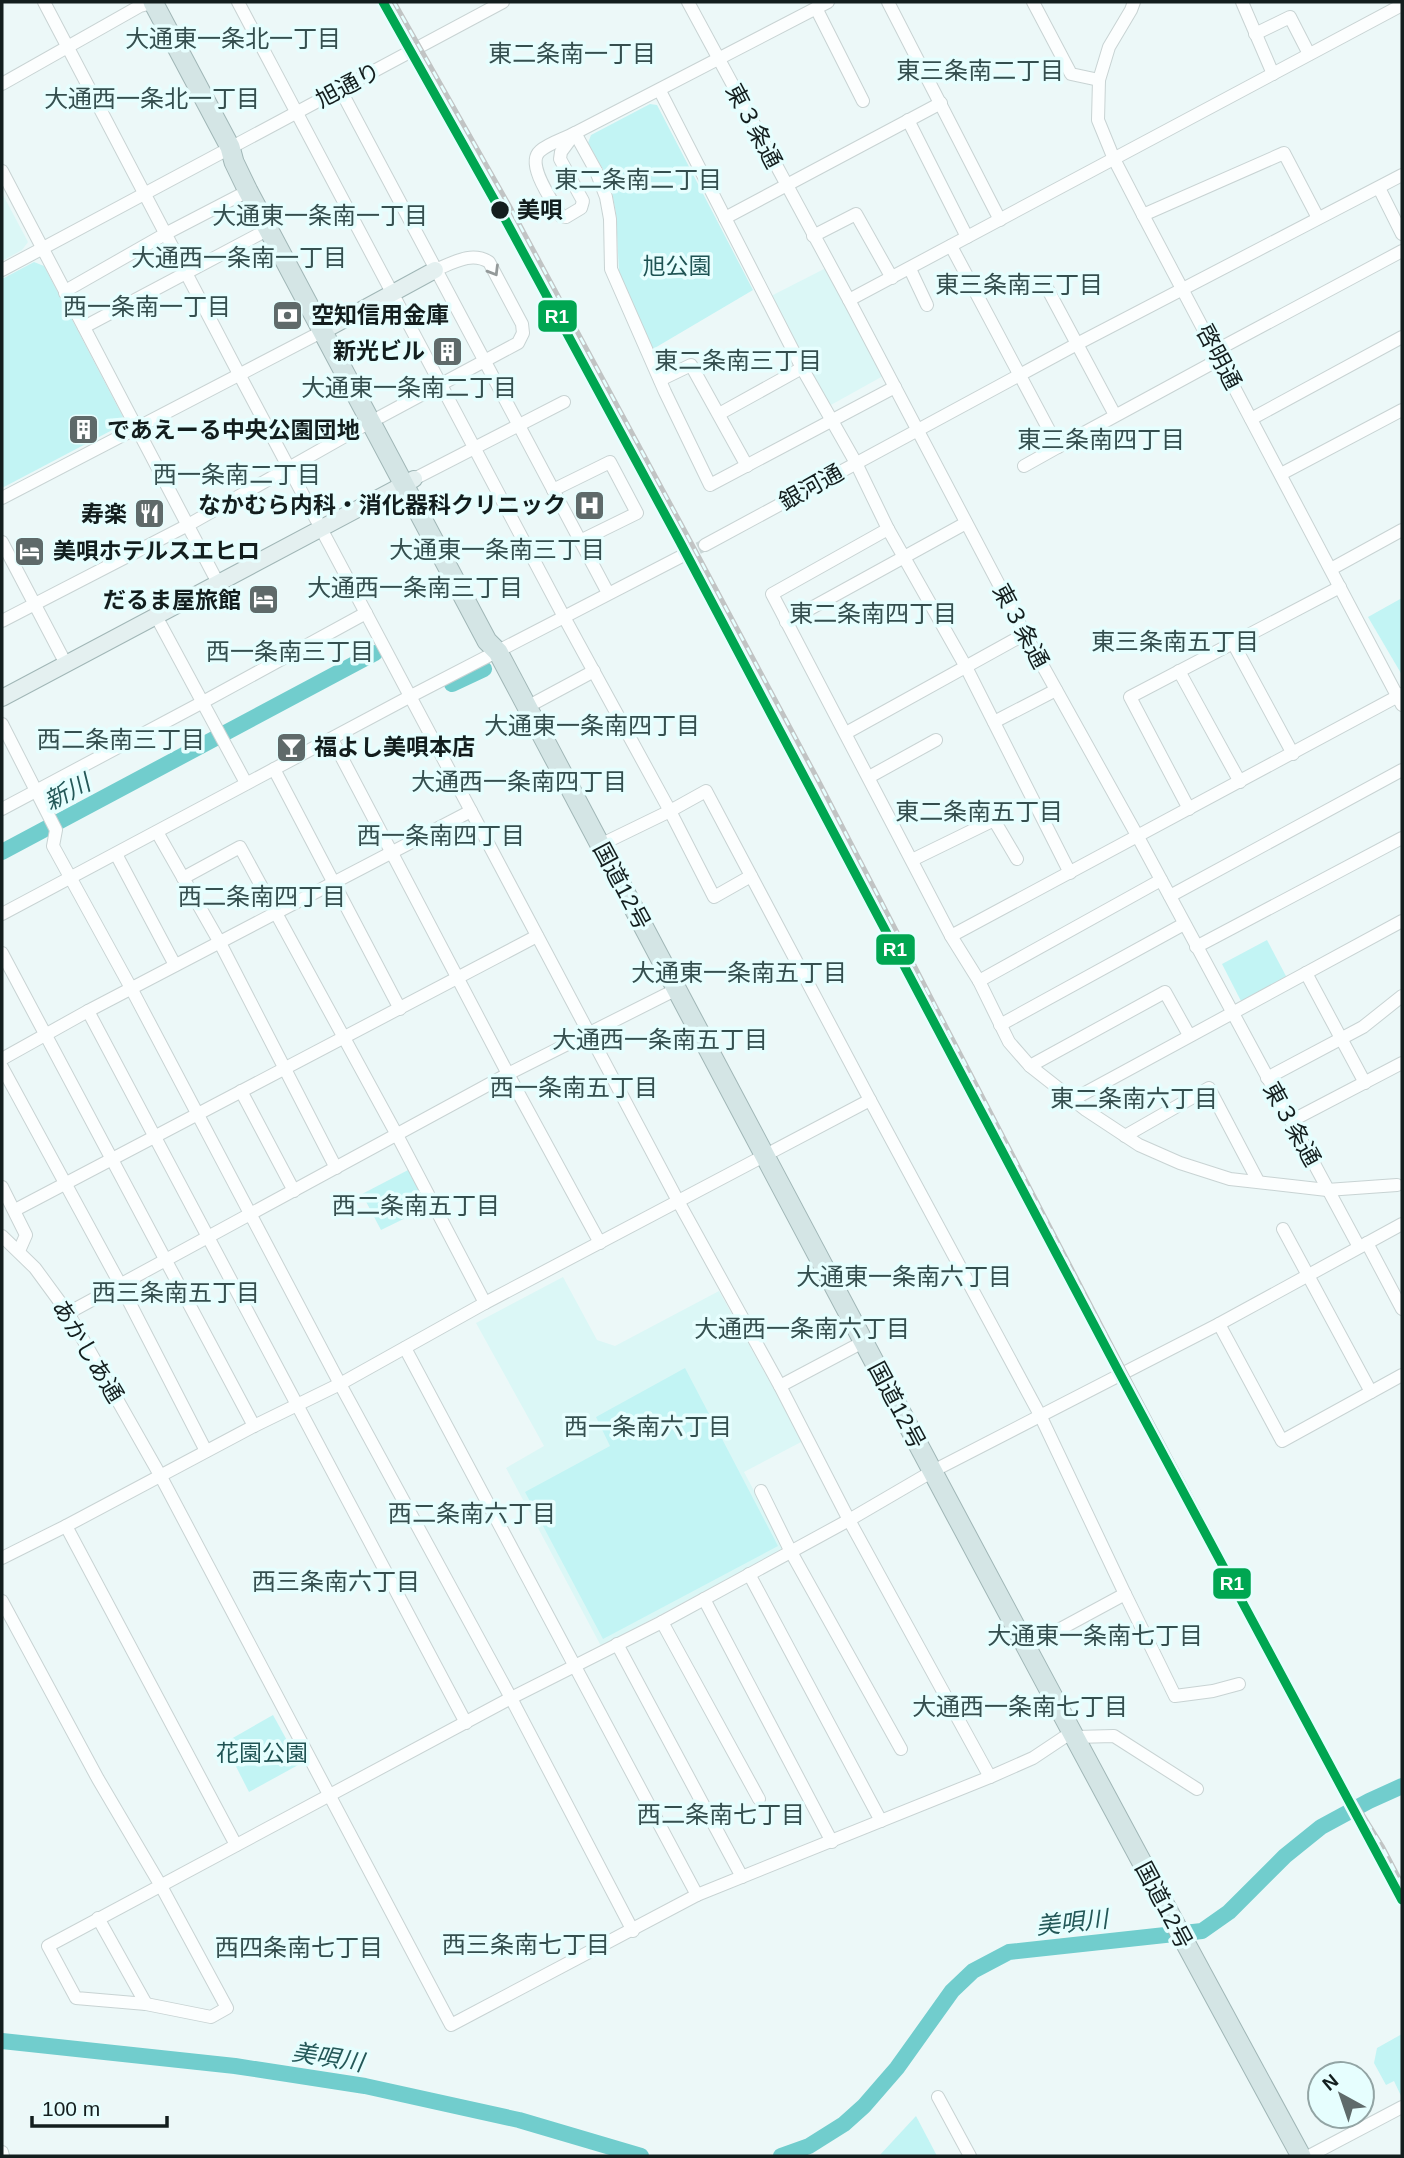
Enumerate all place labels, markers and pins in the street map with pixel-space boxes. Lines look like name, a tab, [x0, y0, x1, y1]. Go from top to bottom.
place label: 美唄	[517, 197, 563, 223]
marker: 美唄	[489, 199, 511, 221]
bank icon: 空知信用金庫	[271, 298, 305, 332]
place label: 空知信用金庫	[311, 302, 449, 328]
building icon: 新光ビル	[431, 334, 465, 368]
place label: 新光ビル	[333, 338, 425, 364]
building icon: であえーる中央公園団地	[67, 413, 101, 447]
place label: であえーる中央公園団地	[107, 417, 360, 443]
hospital icon: なかむら内科・消化器科クリニック	[572, 488, 606, 522]
place label: なかむら内科・消化器科クリニック	[198, 492, 566, 518]
restaurant icon: 寿楽	[133, 497, 167, 531]
place label: 寿楽	[81, 501, 127, 527]
hotel icon: 美唄ホテルスエヒロ	[13, 534, 47, 568]
place label: 美唄ホテルスエヒロ	[53, 538, 260, 564]
hotel icon: だるま屋旅館	[247, 583, 281, 617]
place label: だるま屋旅館	[103, 587, 241, 613]
bar icon: 福よし美唄本店	[274, 730, 308, 764]
place label: 福よし美唄本店	[314, 734, 475, 760]

